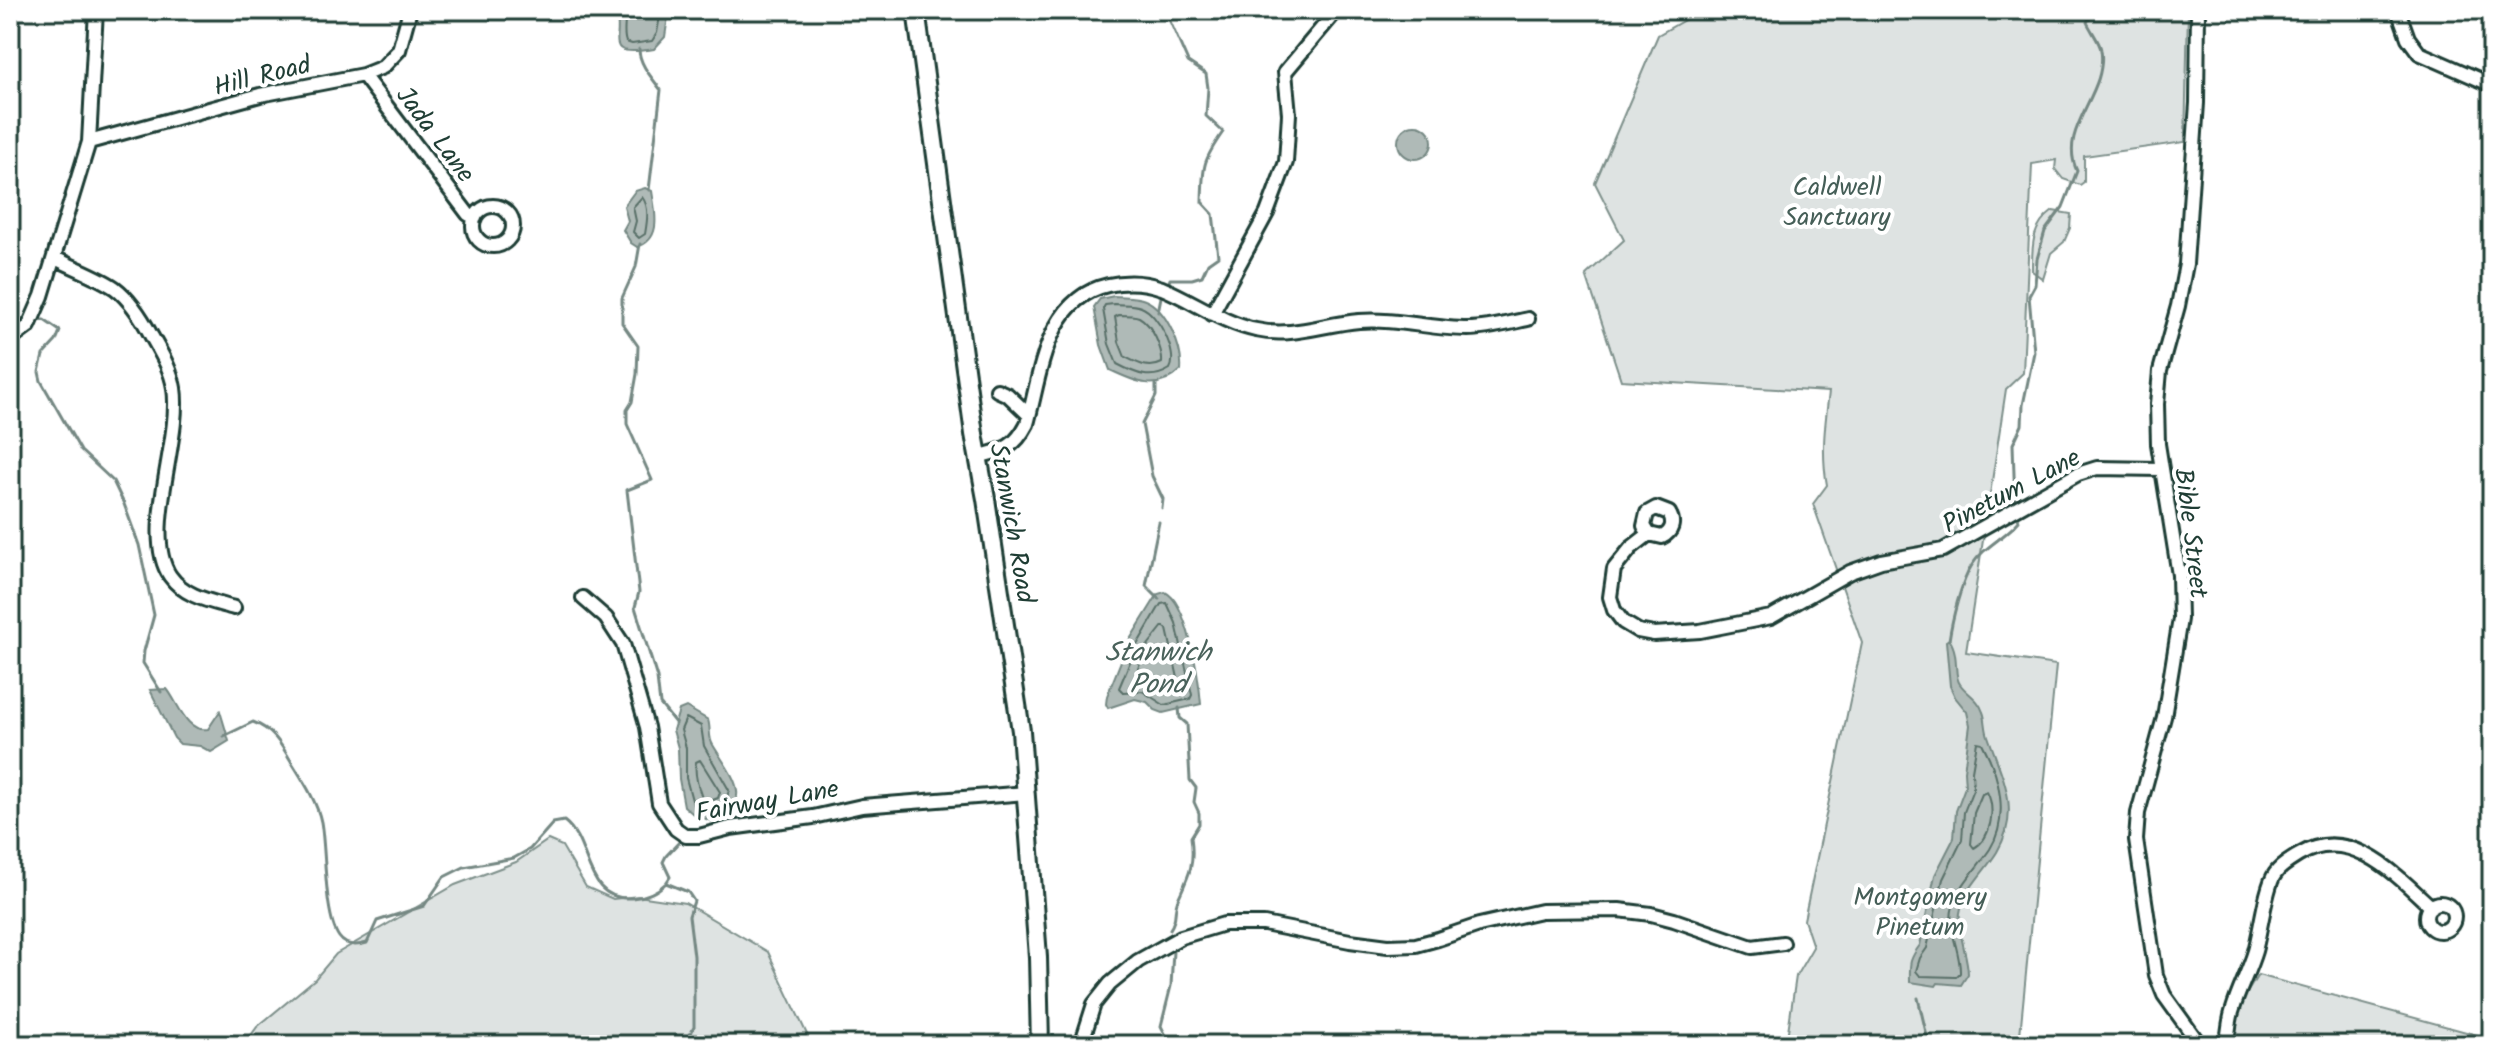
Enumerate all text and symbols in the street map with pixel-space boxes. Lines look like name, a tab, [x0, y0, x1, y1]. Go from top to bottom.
street label: Hill Road	[209, 44, 317, 109]
street label: Jada Lane	[384, 78, 485, 193]
park label: Caldwell Sanctuary	[1784, 167, 1891, 239]
street label: Pinetum Lane	[1935, 438, 2089, 546]
street label: Stanwich Road	[976, 440, 1046, 608]
street label: Bible Street	[2161, 466, 2219, 602]
water label: Stanwich Pond	[1105, 631, 1213, 708]
street label: Fairway Lane	[692, 769, 843, 835]
park label: Montgomery Pinetum	[1853, 877, 1988, 949]

